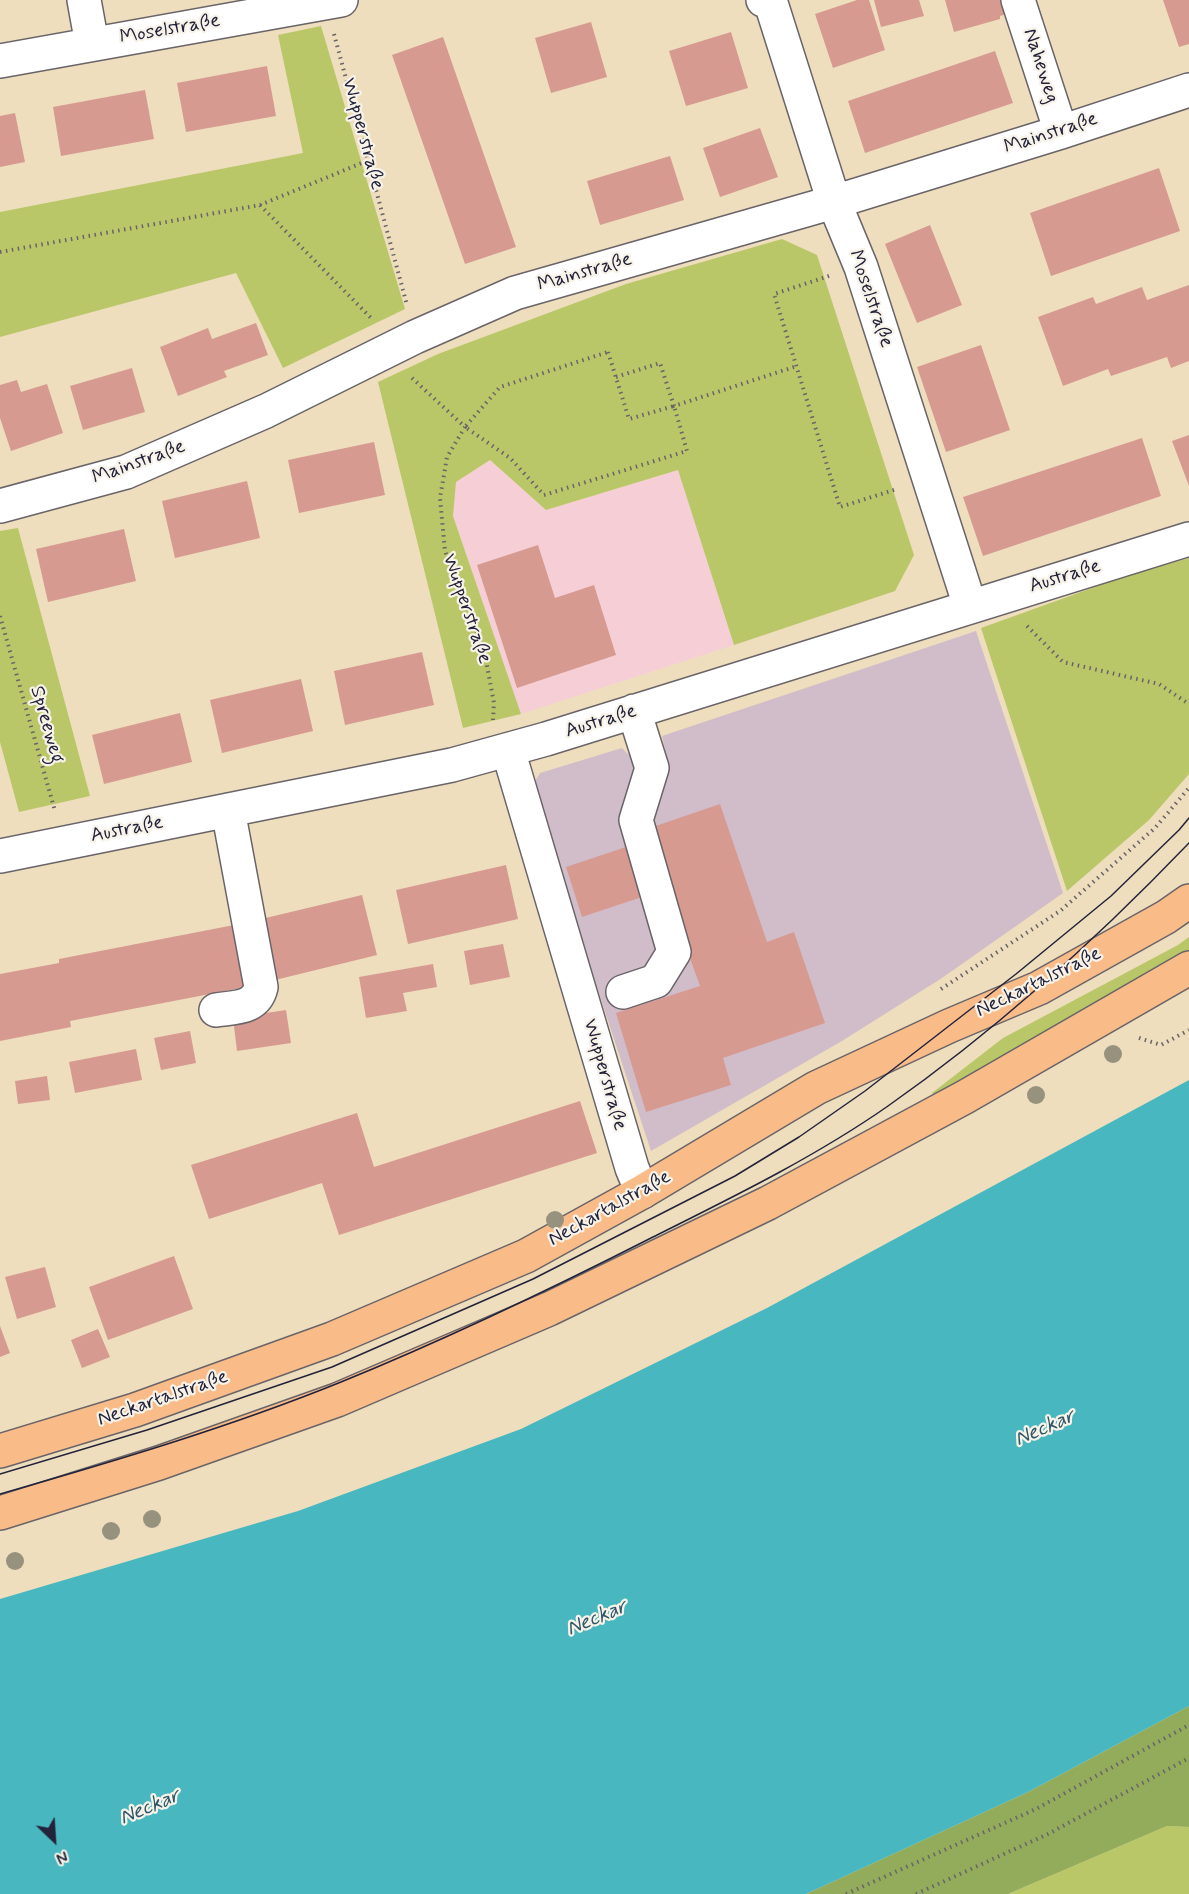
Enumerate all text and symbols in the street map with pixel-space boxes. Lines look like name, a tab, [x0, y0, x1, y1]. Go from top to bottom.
street label: Moselstraße	[118, 9, 222, 51]
street label: Naheweg	[1017, 26, 1063, 106]
street label: Wupperstraße	[336, 76, 388, 192]
street label: Mainstraße	[1001, 108, 1101, 160]
street label: Moselstraße	[842, 247, 898, 351]
street label: Mainstraße	[535, 248, 635, 298]
street label: Mainstraße	[89, 435, 189, 491]
street label: Wupperstraße	[436, 551, 496, 667]
street label: Austraße	[1026, 555, 1104, 599]
street label: Spreeweg	[24, 684, 68, 766]
street label: Austraße	[562, 700, 640, 744]
street label: Austraße	[89, 811, 165, 849]
street label: Neckartalstraße	[972, 942, 1106, 1024]
street label: Wupperstraße	[577, 1017, 631, 1133]
street label: Neckartalstraße	[545, 1165, 675, 1253]
street label: Neckartalstraße	[95, 1365, 231, 1433]
water label: Neckar	[1011, 1405, 1079, 1453]
water label: Neckar	[563, 1595, 631, 1643]
water label: Neckar	[116, 1784, 184, 1832]
north arrow	[24, 1810, 84, 1870]
text: N	[53, 1845, 71, 1869]

